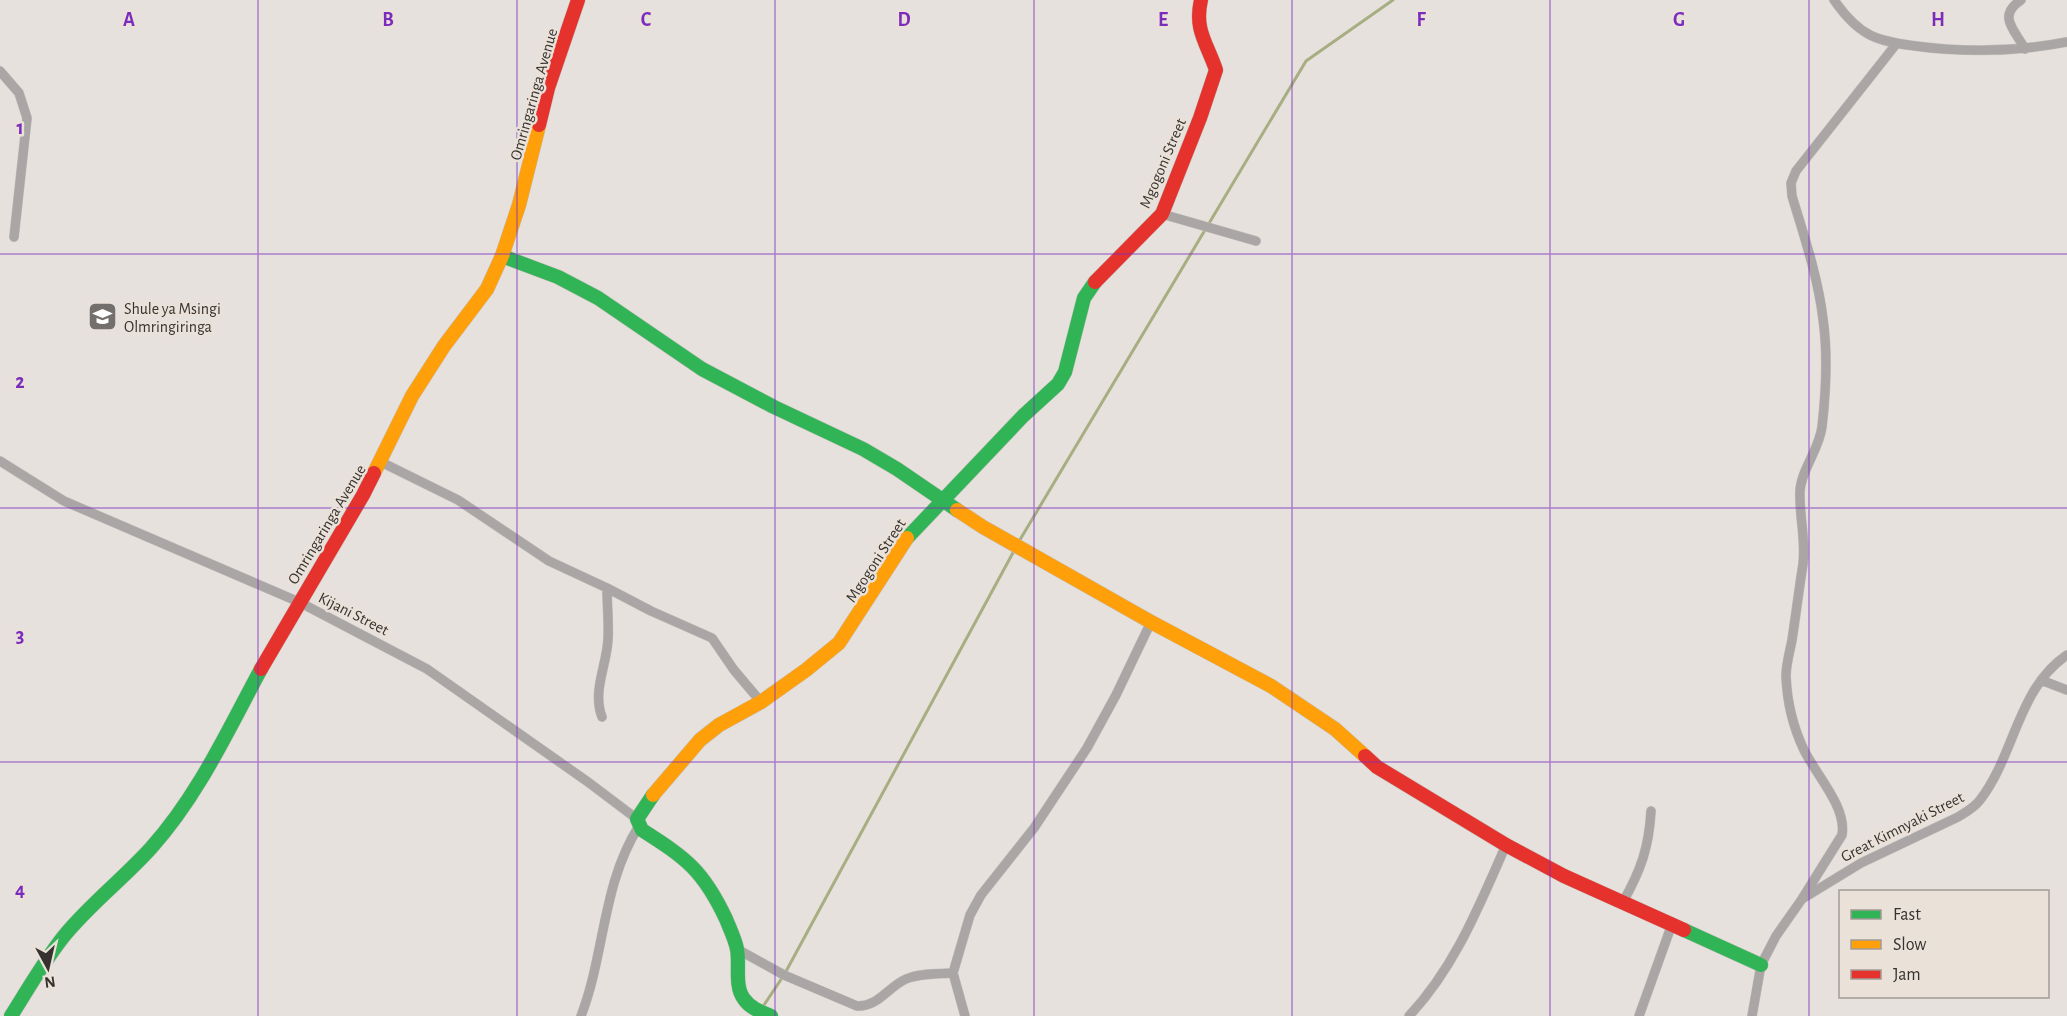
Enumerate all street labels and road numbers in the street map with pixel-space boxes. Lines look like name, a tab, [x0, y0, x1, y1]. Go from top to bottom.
street label: Omringaringa Avenue	[507, 26, 560, 162]
street label: Mgogoni Street	[1137, 116, 1189, 211]
street label: Omringaringa Avenue	[285, 462, 369, 587]
street label: Mgogoni Street	[843, 516, 909, 605]
street label: Kijani Street	[315, 589, 391, 639]
street label: Great Kimnyaki Street	[1838, 789, 1967, 866]

